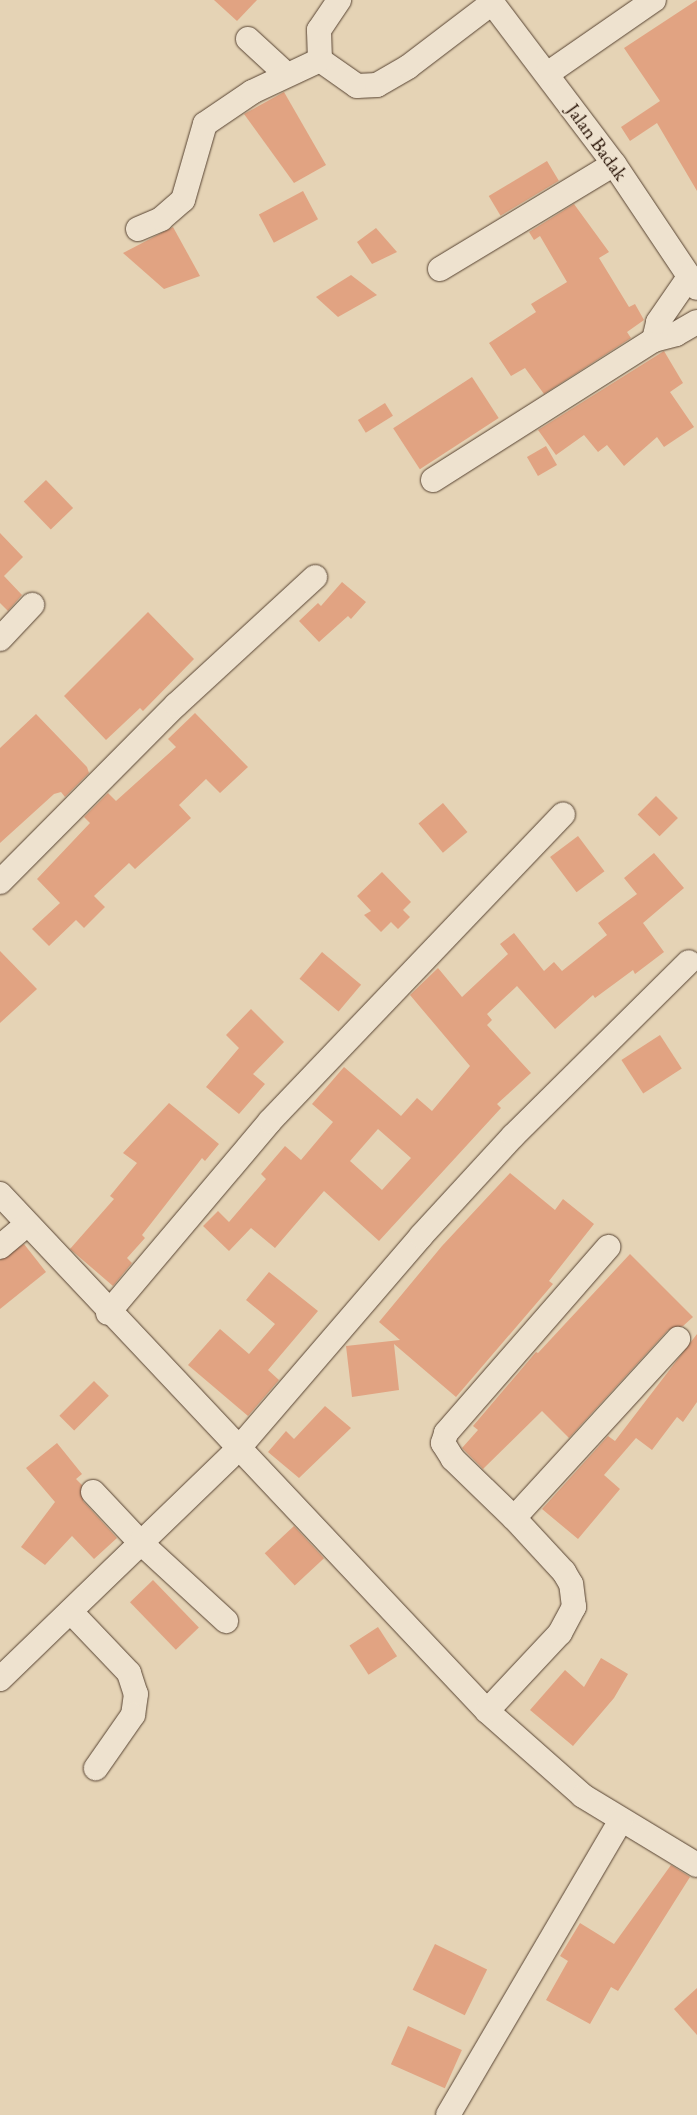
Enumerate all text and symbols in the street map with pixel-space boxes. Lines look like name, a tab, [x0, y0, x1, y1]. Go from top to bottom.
street label: Jalan Badak	[561, 99, 633, 185]

